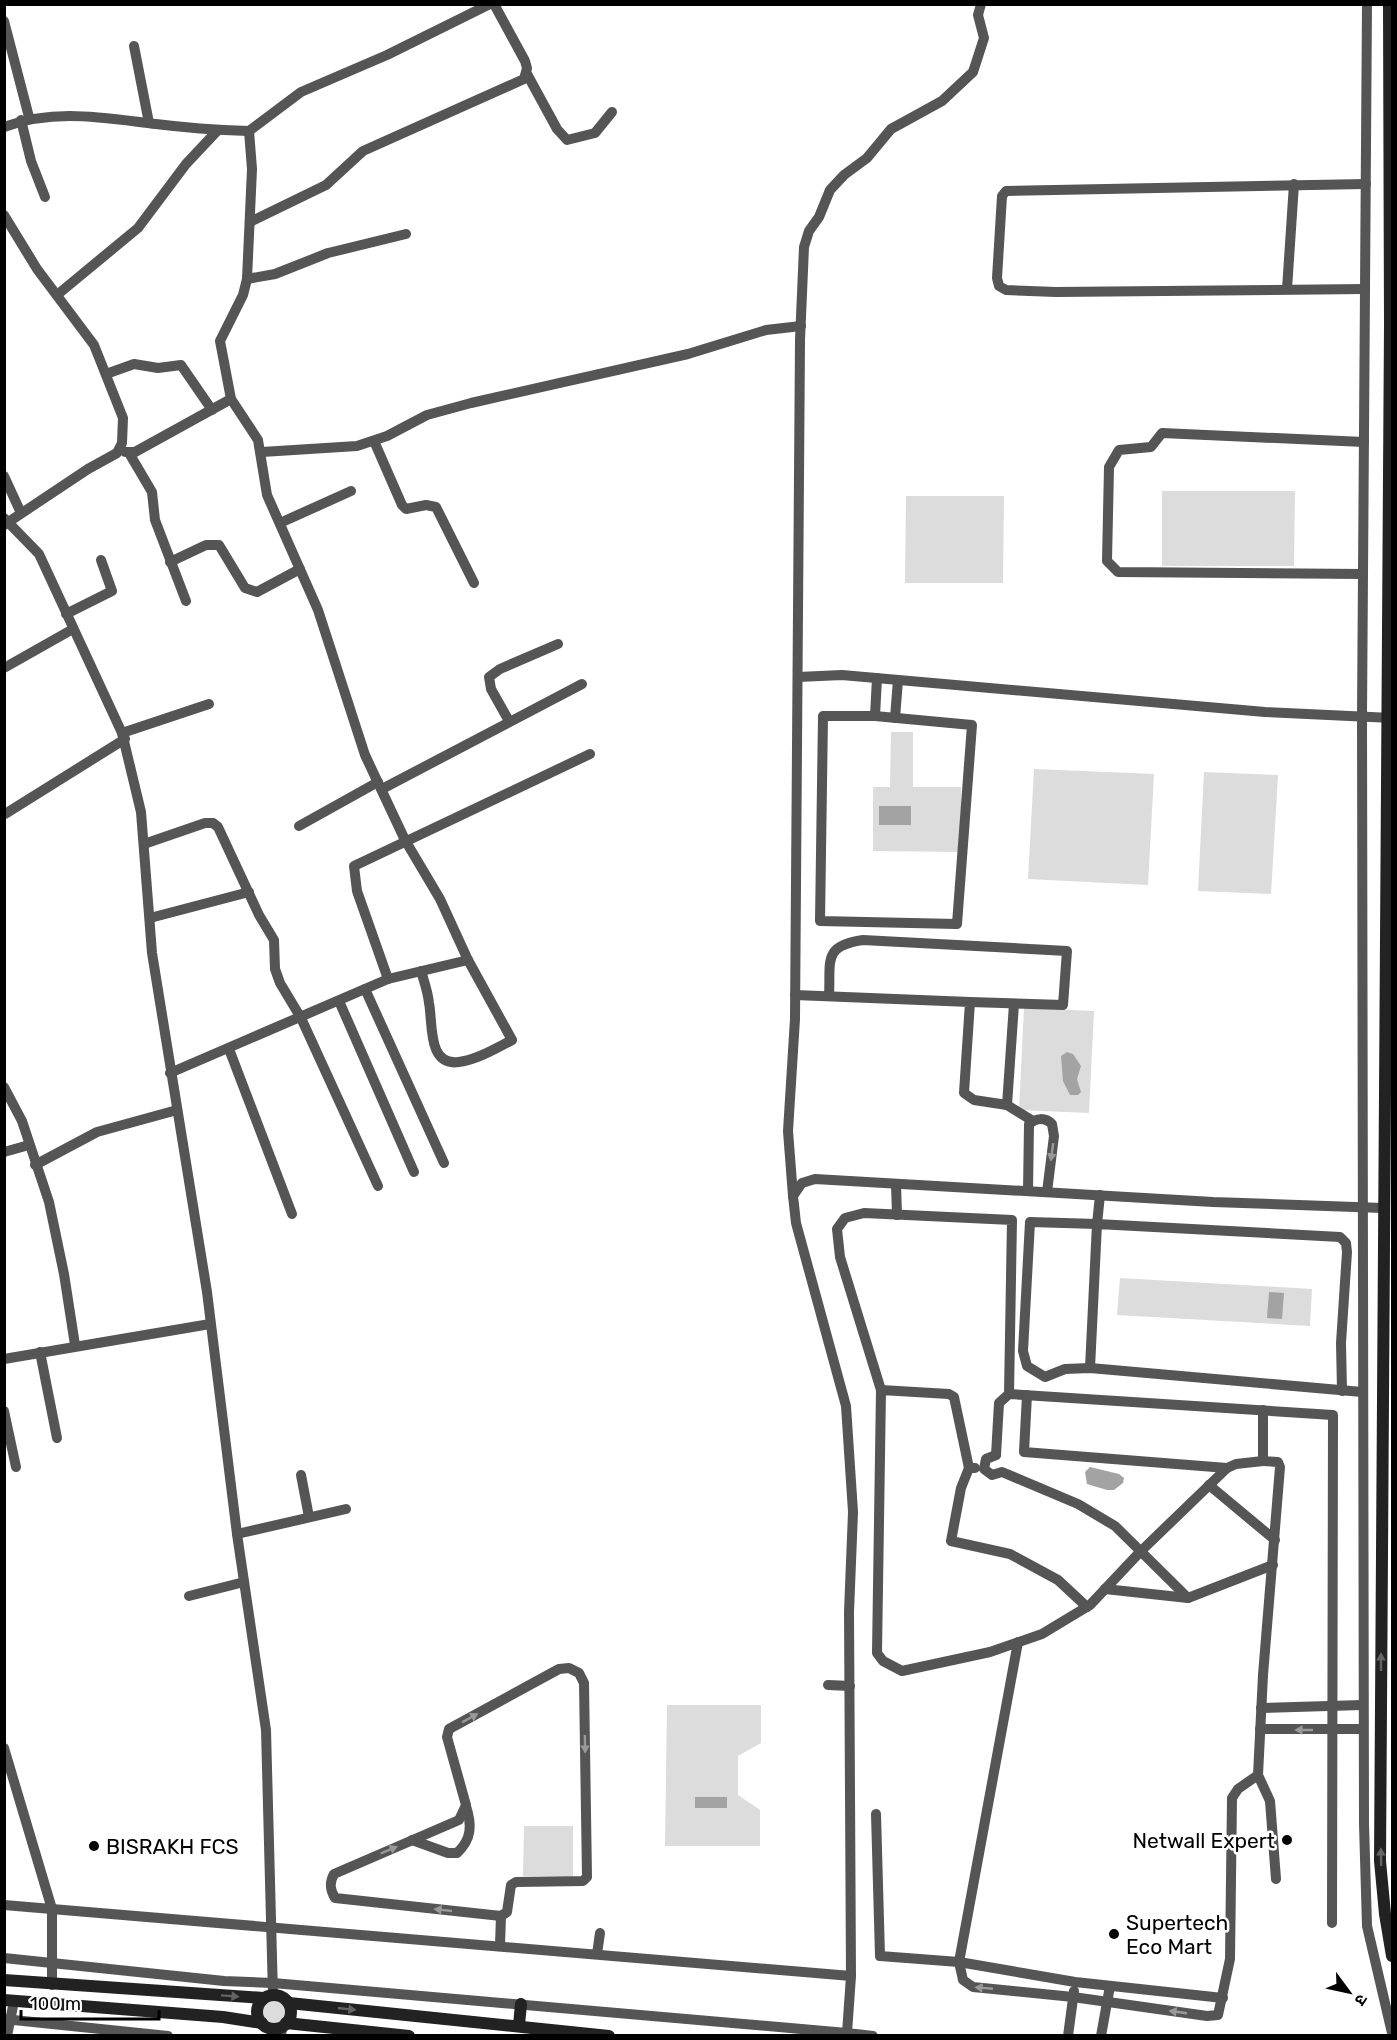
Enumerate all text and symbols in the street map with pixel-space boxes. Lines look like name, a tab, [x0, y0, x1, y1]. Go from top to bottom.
one-way arrow	[1047, 1142, 1057, 1161]
one-way arrow	[1376, 1652, 1386, 1671]
one-way arrow	[462, 1713, 479, 1723]
one-way arrow	[1294, 1725, 1313, 1735]
one-way arrow	[580, 1735, 589, 1754]
place label: Netwall Expert	[1133, 1828, 1275, 1853]
marker: Netwall Expert	[1280, 1833, 1294, 1847]
place label: BISRAKH FCS	[106, 1834, 239, 1859]
marker: BISRAKH FCS	[87, 1839, 101, 1853]
one-way arrow	[381, 1845, 399, 1855]
one-way arrow	[1376, 1847, 1385, 1866]
one-way arrow	[434, 1905, 453, 1914]
place label: Supertech Eco Mart	[1126, 1910, 1228, 1959]
marker: Supertech Eco Mart	[1107, 1927, 1121, 1941]
north arrow	[1319, 1962, 1379, 2022]
scale bar	[21, 1983, 159, 2021]
one-way arrow	[975, 1983, 994, 1993]
one-way arrow	[221, 1991, 240, 2000]
text: उ	[1350, 1991, 1372, 2010]
text: 100 m	[30, 1993, 81, 2015]
one-way arrow	[338, 2004, 357, 2014]
one-way arrow	[1168, 2008, 1187, 2017]

